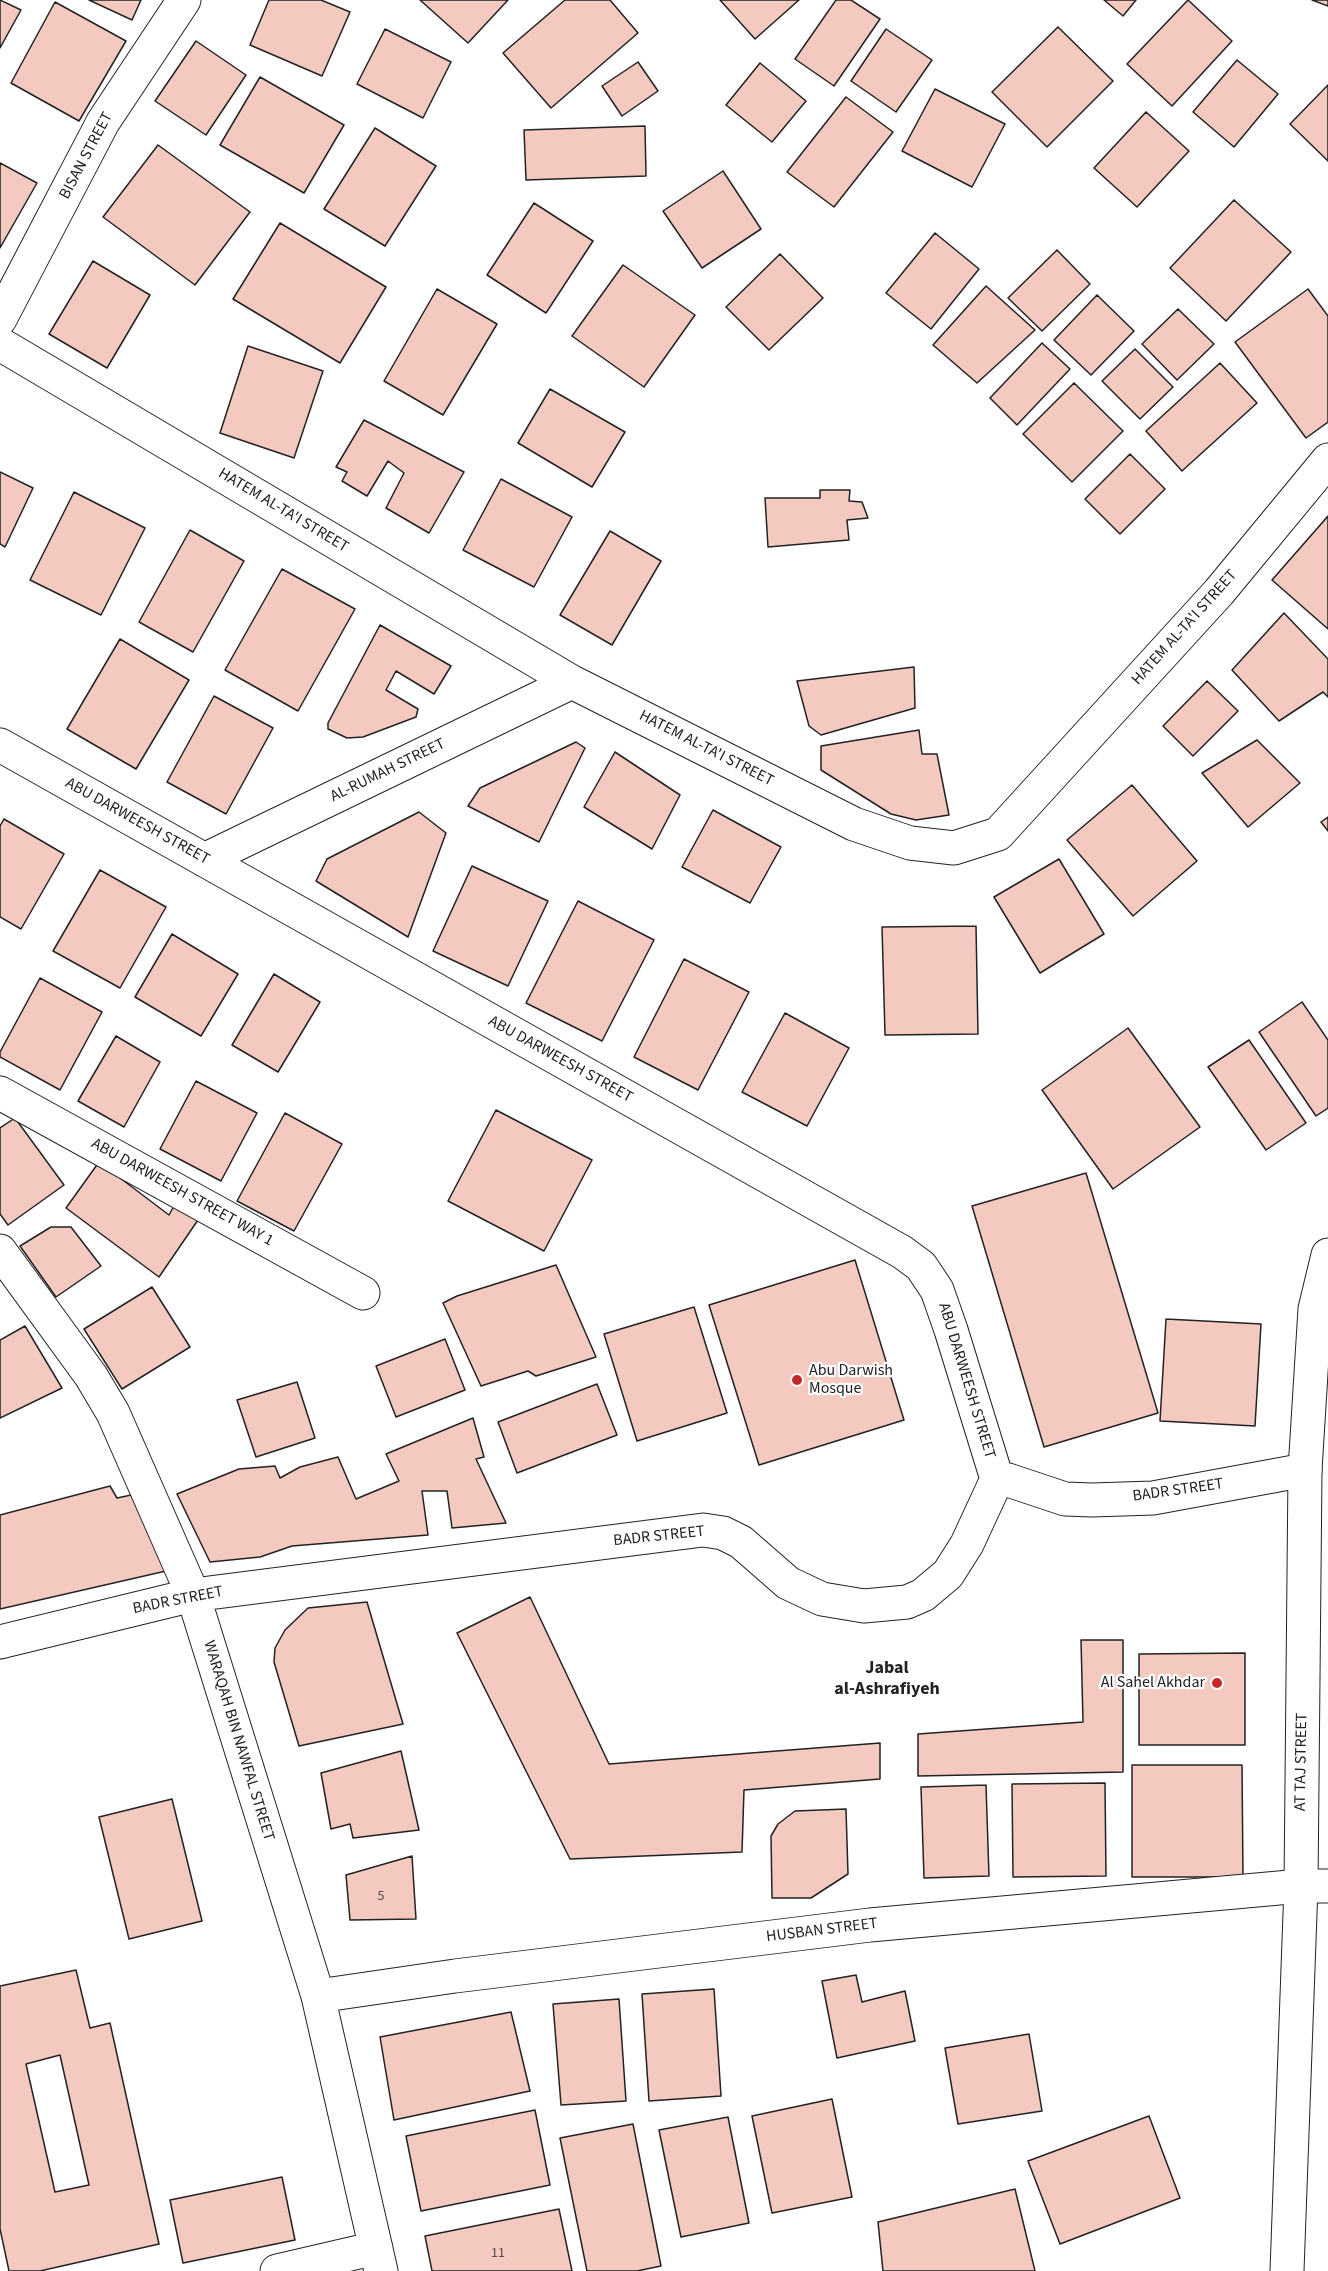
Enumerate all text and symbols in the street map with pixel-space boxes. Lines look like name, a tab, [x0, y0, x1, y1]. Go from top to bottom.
street label: BISAN STREET	[56, 109, 118, 203]
street label: HATEM AL-TA'I STREET	[214, 465, 352, 557]
street label: HATEM AL-TA'I STREET	[1128, 566, 1242, 690]
street label: HATEM AL-TA'I STREET	[636, 707, 776, 791]
street label: AL-RUMAH STREET	[327, 735, 449, 807]
street label: ABU DARWEESH STREET	[61, 774, 213, 870]
street label: ABU DARWEESH STREET	[484, 1012, 636, 1108]
street label: ABU DARWEESH STREET WAY 1	[88, 1135, 276, 1251]
street label: ABU DARWEESH STREET	[933, 1301, 999, 1461]
place label: Abu Darwish Mosque	[809, 1361, 893, 1399]
marker: Abu Darwish Mosque	[790, 1373, 804, 1387]
street label: BADR STREET	[1131, 1475, 1225, 1507]
street label: BADR STREET	[612, 1523, 706, 1551]
street label: BADR STREET	[131, 1583, 225, 1619]
street label: WARAQAH BIN NAWFAL STREET	[198, 1638, 278, 1844]
district label: Jabal al-Ashrafiyeh	[834, 1658, 940, 1700]
place label: Al Sahel Akhdar	[1101, 1673, 1205, 1693]
marker: Al Sahel Akhdar	[1210, 1676, 1224, 1690]
street label: AT TAJ STREET	[1292, 1713, 1312, 1811]
house number: 5	[378, 1889, 384, 1905]
street label: HUSBAN STREET	[765, 1915, 879, 1947]
house number: 11	[491, 2246, 505, 2262]

